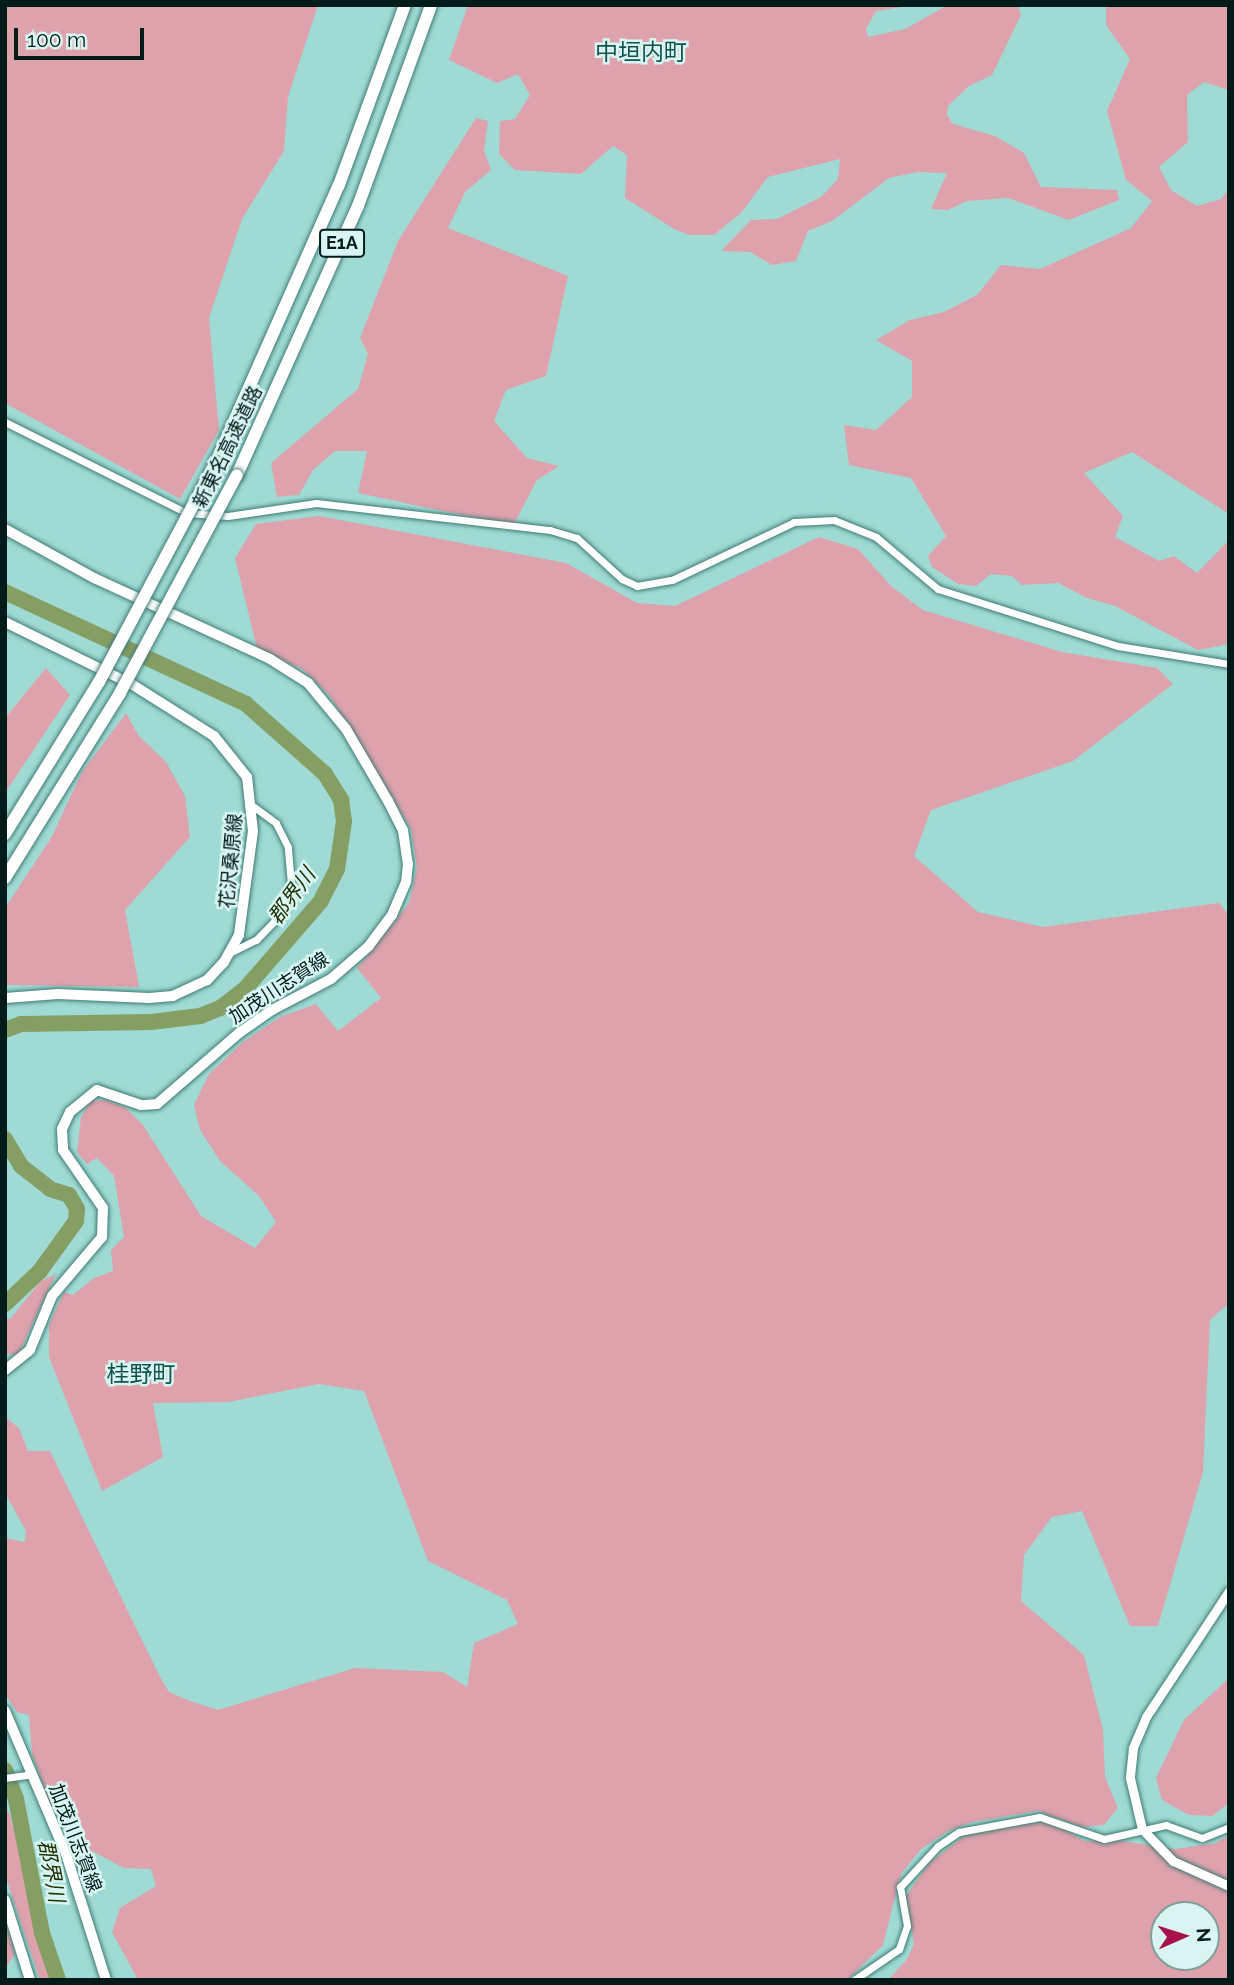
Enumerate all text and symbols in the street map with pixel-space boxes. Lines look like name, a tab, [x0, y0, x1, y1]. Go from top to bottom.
scale bar	[18, 14, 147, 58]
text: 100 m	[27, 27, 86, 52]
district label: 中垣内町	[595, 38, 687, 66]
road number: E1A	[318, 229, 366, 258]
street label: 新東名高速道路	[189, 382, 267, 512]
street label: 花沢桑原線	[216, 813, 246, 909]
water label: 郡界川	[263, 863, 321, 929]
street label: 加茂川志賀線	[225, 947, 333, 1029]
district label: 桂野町	[107, 1360, 175, 1388]
street label: 加茂川志賀線	[44, 1781, 106, 1895]
water label: 郡界川	[33, 1838, 69, 1904]
north arrow	[1150, 1901, 1220, 1971]
text: N	[1193, 1927, 1215, 1943]

